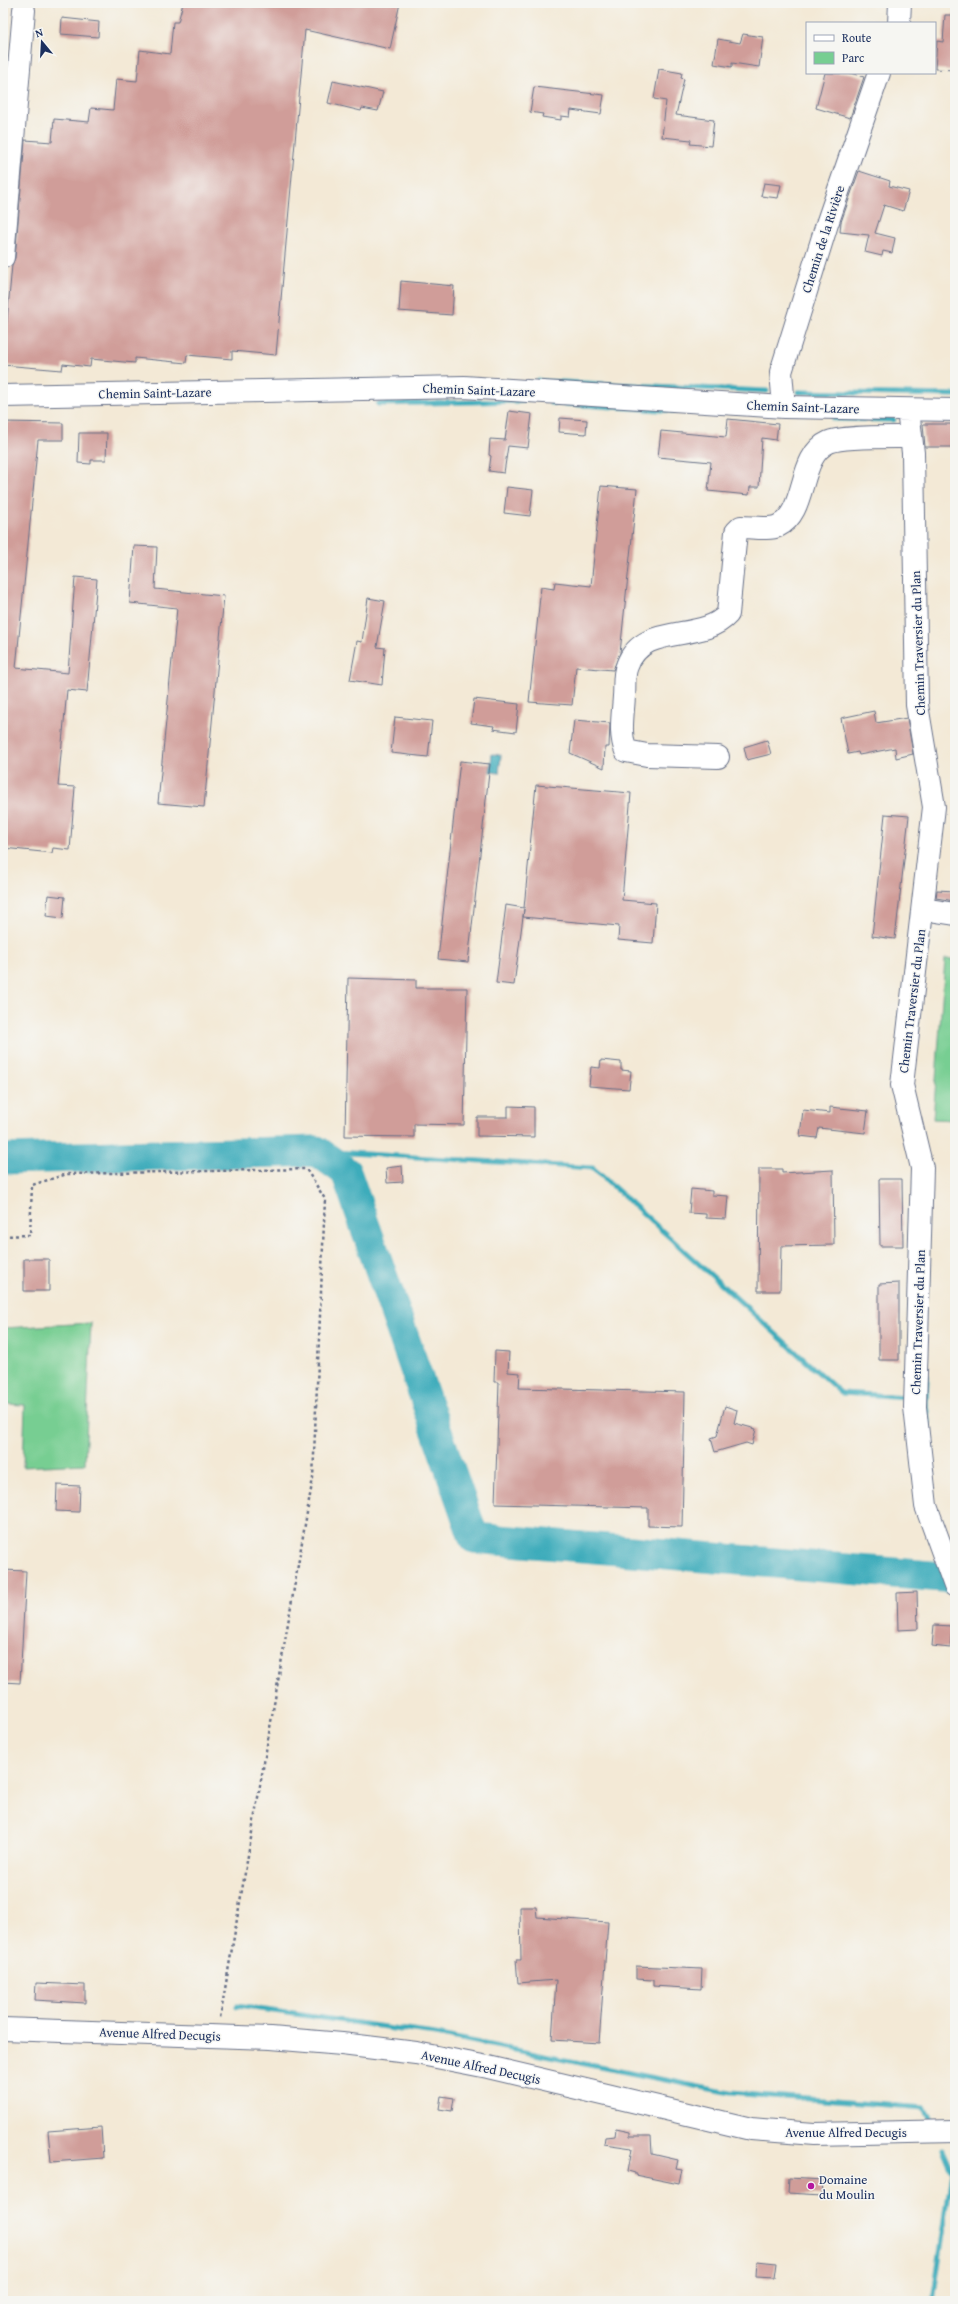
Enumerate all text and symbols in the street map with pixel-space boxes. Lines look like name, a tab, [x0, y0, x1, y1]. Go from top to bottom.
north arrow	[22, 22, 62, 62]
legend	[806, 22, 936, 74]
text: N	[33, 24, 45, 41]
text: Route	[842, 29, 872, 46]
text: Parc	[842, 49, 865, 66]
street label: Chemin de la Rivière	[797, 183, 849, 295]
street label: Chemin Saint-Lazare	[422, 379, 536, 401]
street label: Chemin Saint-Lazare	[98, 383, 212, 403]
street label: Chemin Saint-Lazare	[746, 396, 860, 418]
street label: Chemin Traversier du Plan	[906, 569, 930, 716]
street label: Chemin Traversier du Plan	[894, 927, 930, 1074]
street label: Chemin Traversier du Plan	[906, 1248, 930, 1395]
street label: Avenue Alfred Decugis	[99, 2022, 221, 2046]
street label: Avenue Alfred Decugis	[420, 2045, 542, 2089]
street label: Avenue Alfred Decugis	[785, 2123, 907, 2142]
place label: Domaine du Moulin	[819, 2170, 875, 2204]
marker: Domaine du Moulin	[806, 2181, 816, 2191]

